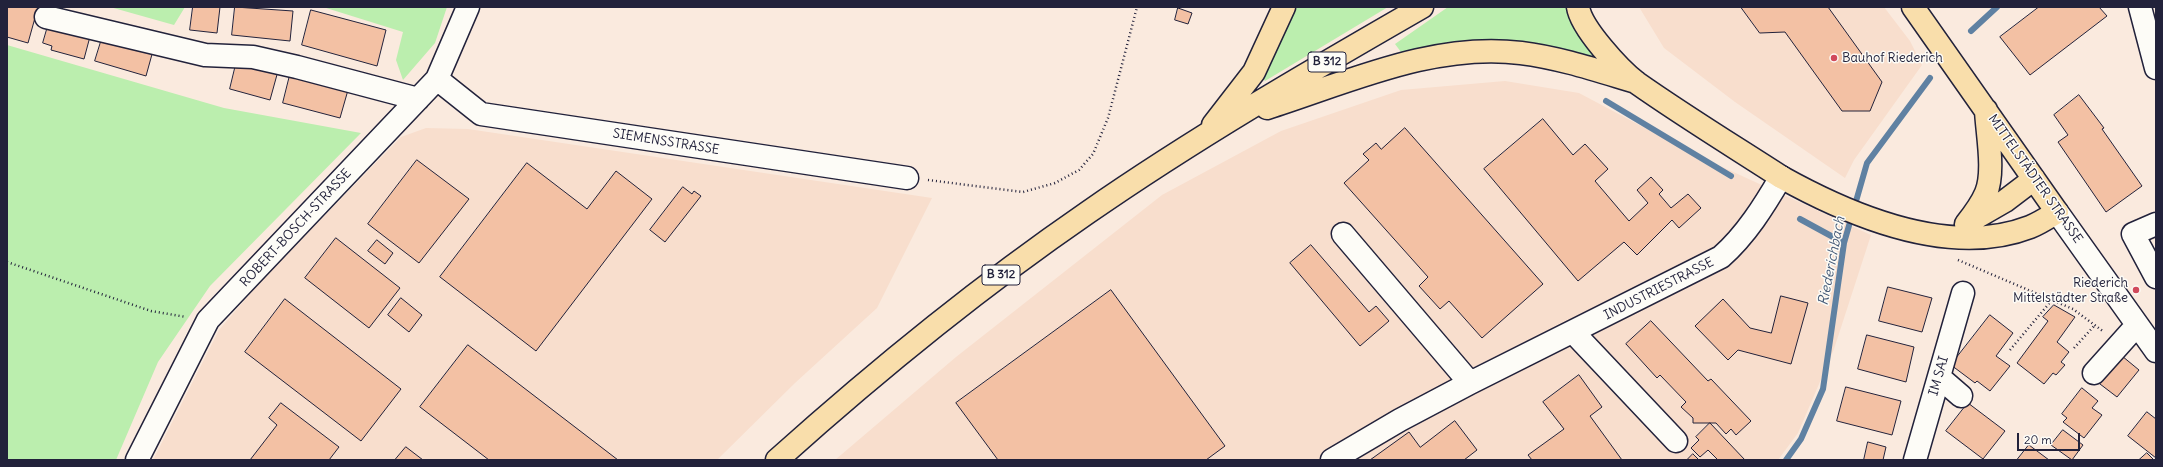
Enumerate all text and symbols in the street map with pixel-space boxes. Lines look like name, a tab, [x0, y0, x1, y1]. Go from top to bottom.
place label: Bauhof Riederich	[1842, 50, 1943, 66]
road number: B 312	[1308, 52, 1346, 72]
marker: Bauhof Riederich	[1829, 53, 1839, 63]
street label: MITTELSTÄDTER STRASSE	[1985, 112, 2085, 246]
street label: SIEMENSSTRASSE	[612, 126, 720, 158]
street label: ROBERT-BOSCH-STRASSE	[237, 166, 355, 290]
water label: Riederichbach	[1815, 215, 1849, 307]
street label: INDUSTRIESTRASSE	[1602, 255, 1716, 323]
road number: B 312	[982, 265, 1020, 285]
place label: Riederich Mittelstädter Straße	[2013, 275, 2128, 306]
marker: Riederich Mittelstädter Straße	[2131, 285, 2141, 295]
street label: IM SAI	[1926, 354, 1952, 398]
scale bar	[2019, 425, 2082, 451]
text: 20 m	[2024, 432, 2052, 447]

